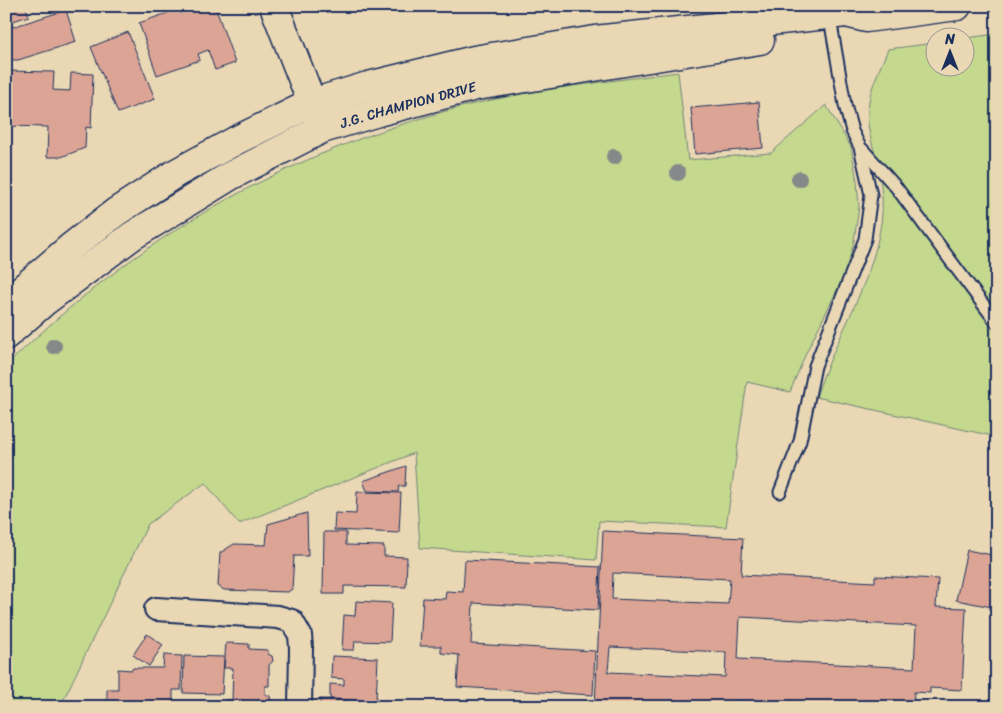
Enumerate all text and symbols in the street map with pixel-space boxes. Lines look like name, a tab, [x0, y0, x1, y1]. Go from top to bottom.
text: N	[944, 27, 955, 52]
north arrow	[926, 28, 976, 78]
street label: J.G. CHAMPION DRIVE	[336, 74, 480, 136]

